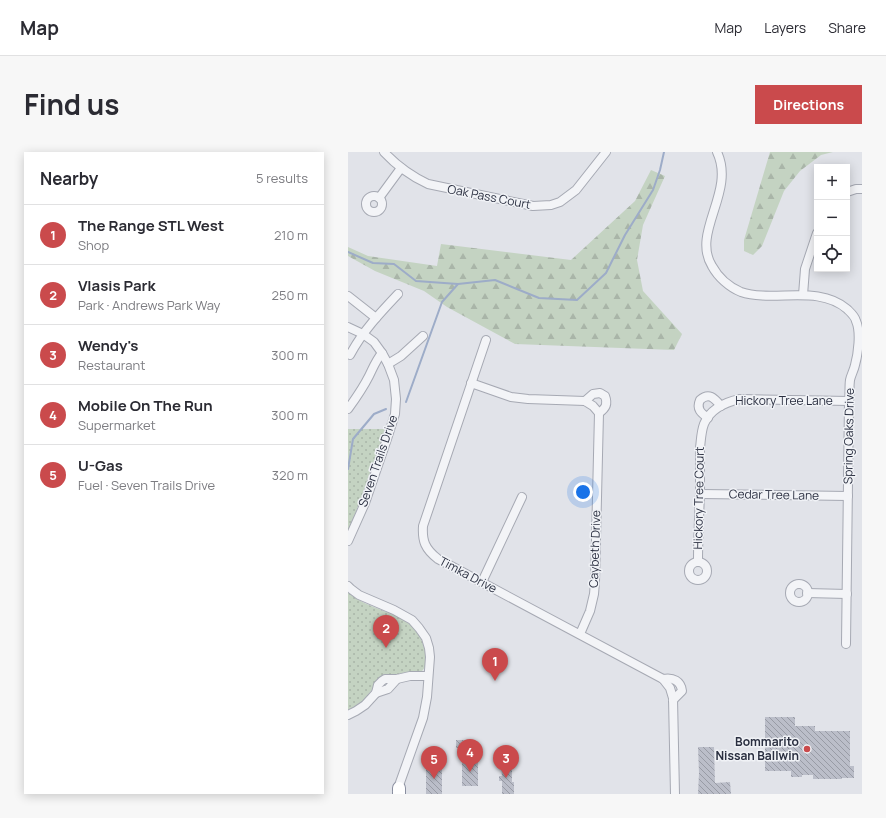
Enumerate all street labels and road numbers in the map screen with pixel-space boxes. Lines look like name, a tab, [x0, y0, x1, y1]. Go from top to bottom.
street label: Oak Pass Court	[446, 180, 532, 213]
street label: Spring Oaks Drive	[839, 388, 858, 484]
street label: Hickory Tree Lane	[735, 392, 833, 409]
street label: Seven Trails Drive	[354, 413, 401, 509]
street label: Hickory Tree Court	[689, 446, 708, 549]
street label: Cedar Tree Lane	[729, 485, 819, 504]
street label: Caybeth Drive	[585, 510, 604, 588]
street label: Timka Drive	[436, 552, 500, 597]

